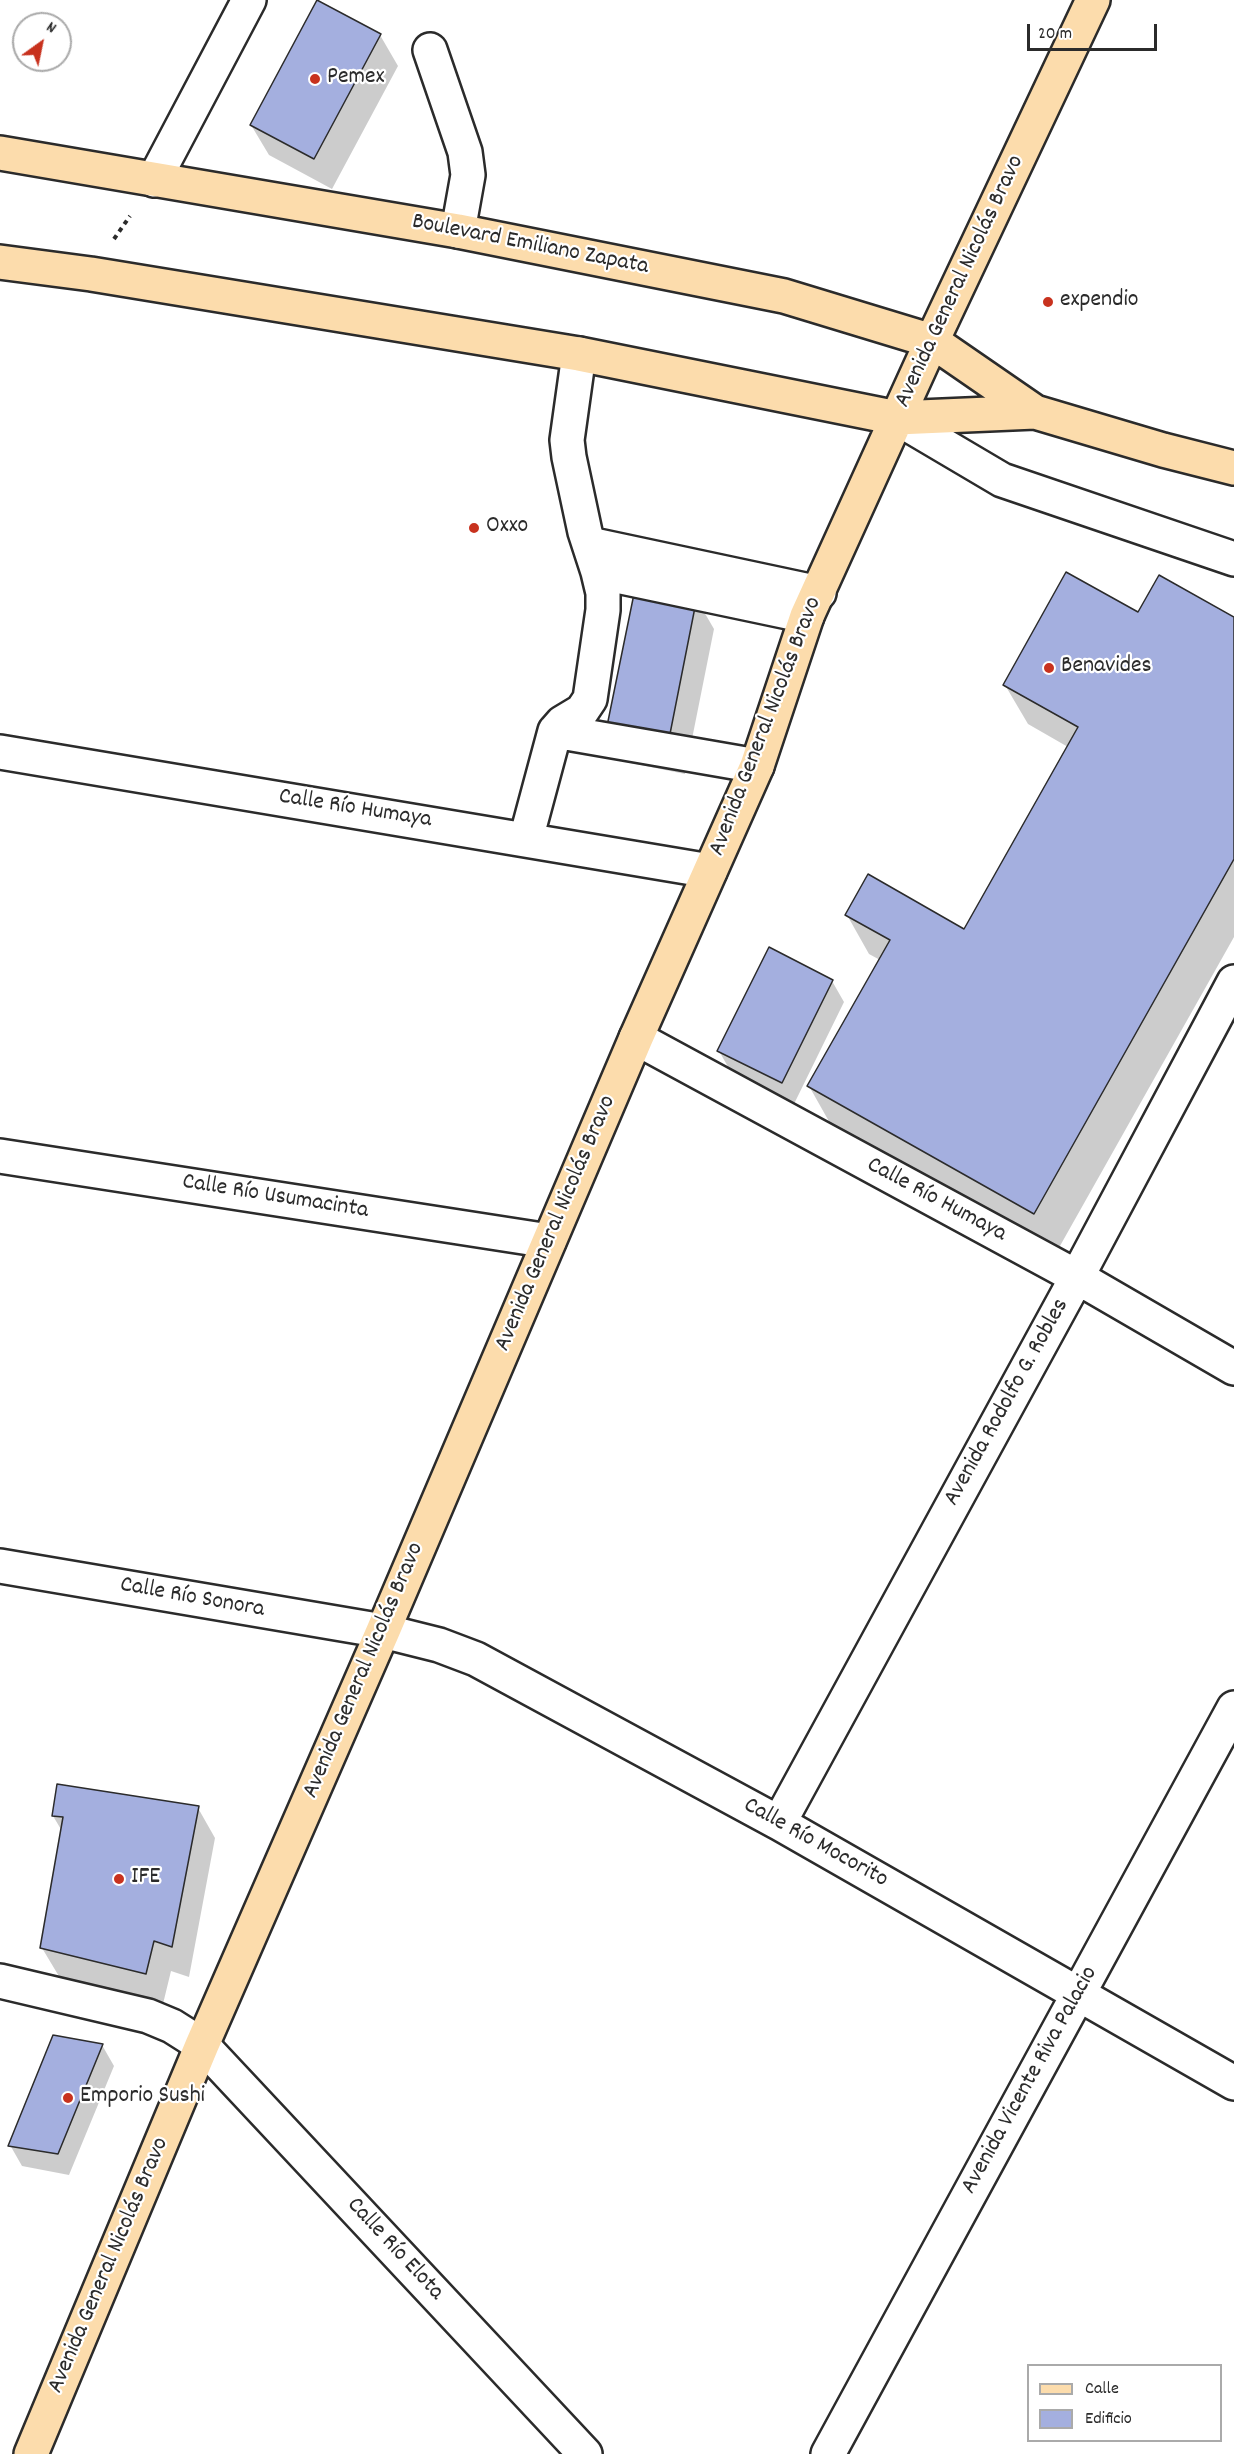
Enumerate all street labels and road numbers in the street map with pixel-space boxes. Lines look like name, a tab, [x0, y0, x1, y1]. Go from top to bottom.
street label: Avenida General Nicolás Bravo	[890, 151, 1032, 413]
street label: Boulevard Emiliano Zapata	[409, 209, 651, 283]
street label: Avenida General Nicolás Bravo	[704, 593, 830, 861]
street label: Calle Río Humaya	[277, 784, 433, 836]
street label: Avenida General Nicolás Bravo	[490, 1092, 624, 1356]
street label: Calle Río Humaya	[861, 1152, 1011, 1250]
street label: Calle Río Usumacinta	[180, 1169, 370, 1227]
street label: Avenida Rodolfo G. Robles	[939, 1294, 1077, 1512]
street label: Avenida General Nicolás Bravo	[298, 1539, 432, 1803]
street label: Calle Río Sonora	[118, 1572, 266, 1626]
street label: Calle Río Mocorito	[738, 1792, 892, 1896]
street label: Avenida Vicente Riva Palacio	[956, 1962, 1106, 2200]
street label: Avenida General Nicolás Bravo	[43, 2134, 177, 2398]
street label: Calle Río Elota	[339, 2193, 449, 2307]

